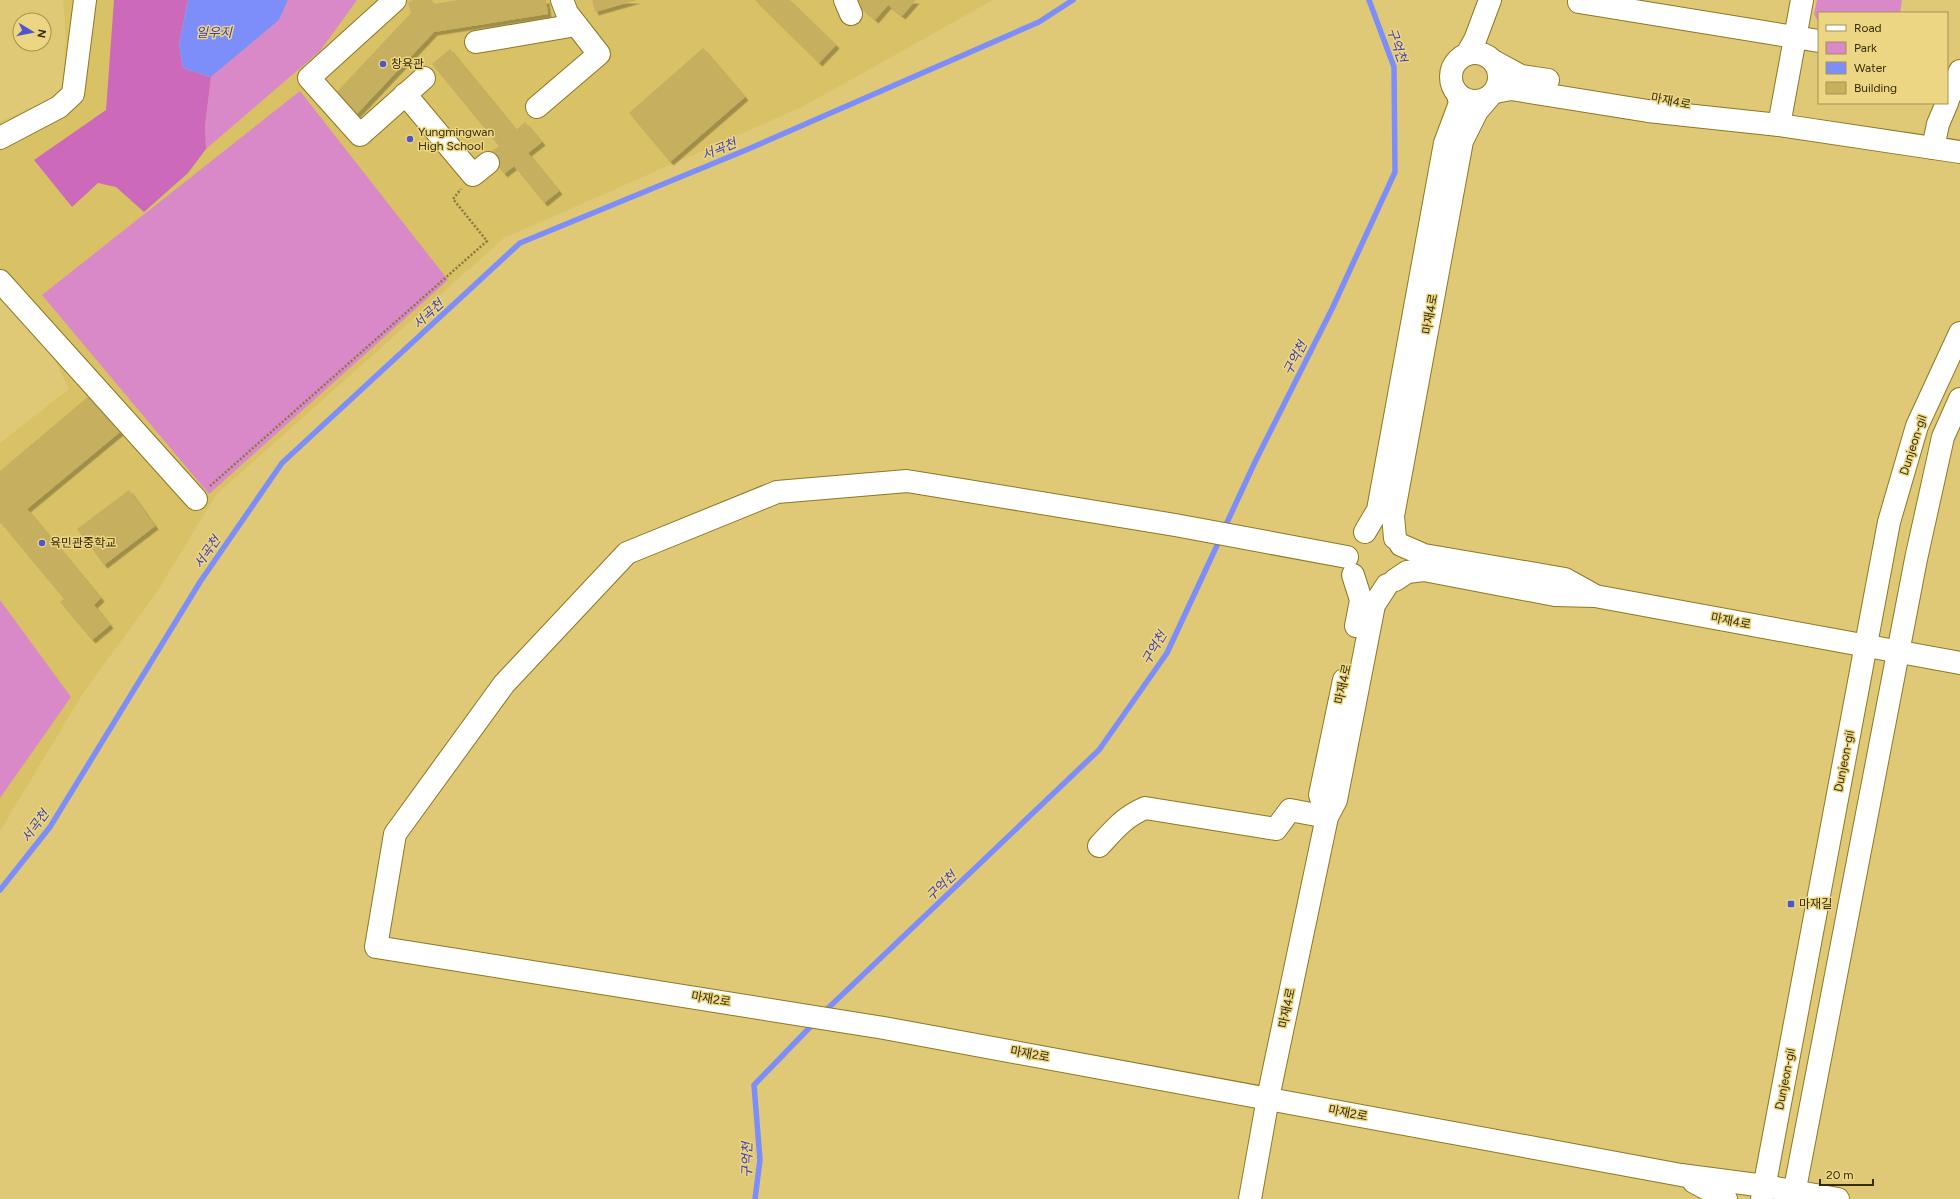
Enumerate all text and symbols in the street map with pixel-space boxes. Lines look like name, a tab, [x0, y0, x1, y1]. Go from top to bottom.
north arrow	[12, 12, 52, 52]
legend	[1818, 12, 1948, 104]
text: Road	[1854, 21, 1882, 35]
water label: 일우지	[196, 25, 233, 40]
water label: 구억천	[1384, 26, 1410, 65]
text: N	[34, 28, 48, 39]
text: Park	[1854, 41, 1877, 55]
place label: 창육관	[391, 57, 424, 71]
marker: 창육관	[378, 59, 388, 69]
text: Water	[1854, 61, 1886, 75]
text: Building	[1854, 81, 1897, 95]
street label: 마재4로	[1650, 90, 1692, 112]
place label: Yungmingwan High School	[418, 125, 494, 153]
marker: Yungmingwan High School	[405, 134, 415, 144]
water label: 서곡천	[700, 135, 739, 163]
street label: 마재4로	[1420, 293, 1440, 335]
water label: 서곡천	[410, 296, 447, 332]
water label: 구억천	[1280, 338, 1310, 377]
street label: Dunjeon-gil	[1897, 413, 1929, 477]
water label: 서곡천	[191, 532, 224, 571]
place label: 육민관중학교	[50, 536, 116, 550]
marker: 육민관중학교	[37, 538, 47, 548]
street label: 마재4로	[1710, 610, 1752, 632]
water label: 구억천	[1139, 628, 1170, 667]
street label: 마재4로	[1332, 663, 1354, 705]
street label: Dunjeon-gil	[1831, 729, 1857, 793]
water label: 서곡천	[18, 806, 52, 845]
water label: 구억천	[923, 867, 960, 904]
place label: 마재길	[1799, 897, 1832, 911]
marker: 마재길	[1786, 899, 1796, 909]
street label: 마재4로	[1276, 987, 1298, 1029]
street label: 마재2로	[690, 989, 732, 1009]
street label: 마재2로	[1009, 1044, 1051, 1064]
street label: Dunjeon-gil	[1772, 1047, 1798, 1111]
street label: 마재2로	[1327, 1102, 1369, 1124]
water label: 구억천	[739, 1141, 755, 1178]
scale bar	[1820, 1161, 1873, 1187]
text: 20 m	[1826, 1168, 1854, 1182]

